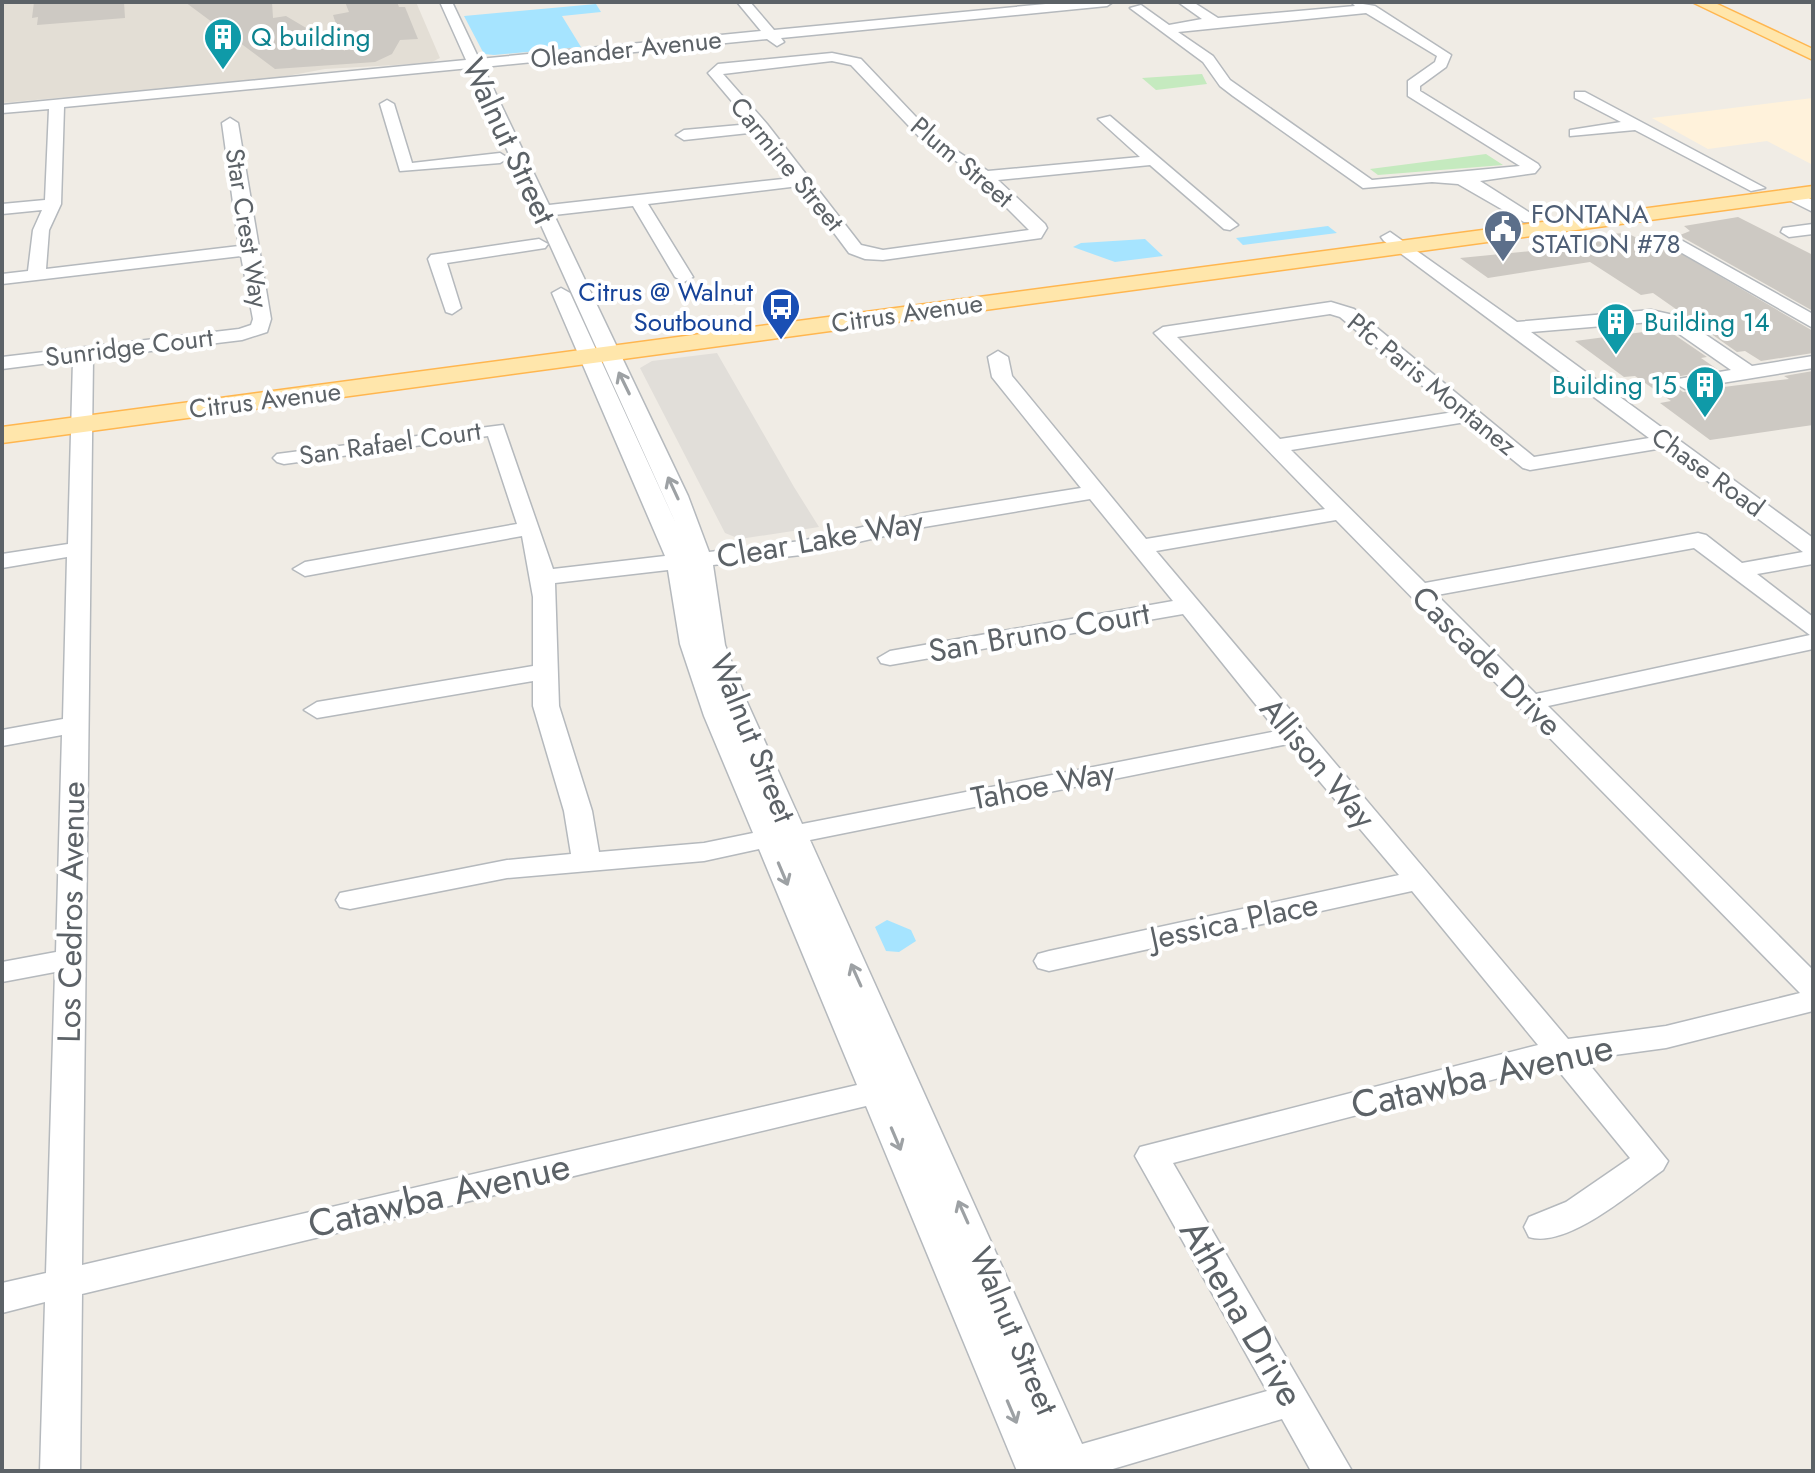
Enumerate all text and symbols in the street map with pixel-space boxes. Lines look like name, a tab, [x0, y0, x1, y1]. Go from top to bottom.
building icon: Q building	[202, 16, 244, 71]
place label: Q building	[251, 18, 371, 56]
street label: Oleander Avenue	[529, 20, 723, 78]
street label: Walnut Street	[450, 50, 568, 232]
street label: Carmine Street	[721, 89, 854, 240]
street label: Plum Street	[902, 108, 1022, 217]
street label: Star Crest Way	[216, 146, 278, 311]
place label: FONTANA STATION #78	[1531, 195, 1681, 263]
public building icon: FONTANA STATION #78	[1482, 208, 1524, 263]
place label: Citrus @ Walnut Soutbound	[578, 273, 754, 341]
street label: Citrus Avenue	[829, 284, 985, 342]
bus stop icon: Citrus @ Walnut Soutbound	[760, 286, 802, 341]
building icon: Building 14	[1595, 301, 1637, 356]
place label: Building 14	[1644, 303, 1770, 341]
street label: Pfc Paris Montanez	[1339, 304, 1525, 464]
street label: Sunridge Court	[43, 318, 216, 376]
building icon: Building 15	[1684, 364, 1726, 419]
place label: Building 15	[1552, 366, 1677, 404]
street label: Citrus Avenue	[187, 372, 343, 428]
one-way arrow	[616, 372, 631, 396]
street label: San Rafael Court	[297, 411, 484, 475]
street label: Chase Road	[1644, 418, 1772, 526]
one-way arrow	[665, 476, 680, 500]
street label: Clear Lake Way	[713, 498, 928, 580]
street label: Cascade Drive	[1401, 575, 1573, 747]
street label: San Bruno Court	[925, 590, 1153, 674]
street label: Walnut Street	[698, 647, 808, 830]
street label: Allison Way	[1249, 687, 1387, 839]
street label: Tahoe Way	[967, 748, 1120, 821]
street label: Los Cedros Avenue	[46, 781, 96, 1043]
one-way arrow	[777, 861, 792, 886]
street label: Jessica Place	[1142, 881, 1322, 962]
one-way arrow	[848, 963, 863, 987]
street label: Catawba Avenue	[1346, 1019, 1618, 1132]
one-way arrow	[890, 1126, 905, 1150]
street label: Catawba Avenue	[303, 1138, 575, 1251]
one-way arrow	[954, 1201, 969, 1225]
street label: Athena Drive	[1167, 1209, 1318, 1416]
street label: Walnut Street	[958, 1240, 1070, 1422]
one-way arrow	[1006, 1399, 1021, 1423]

